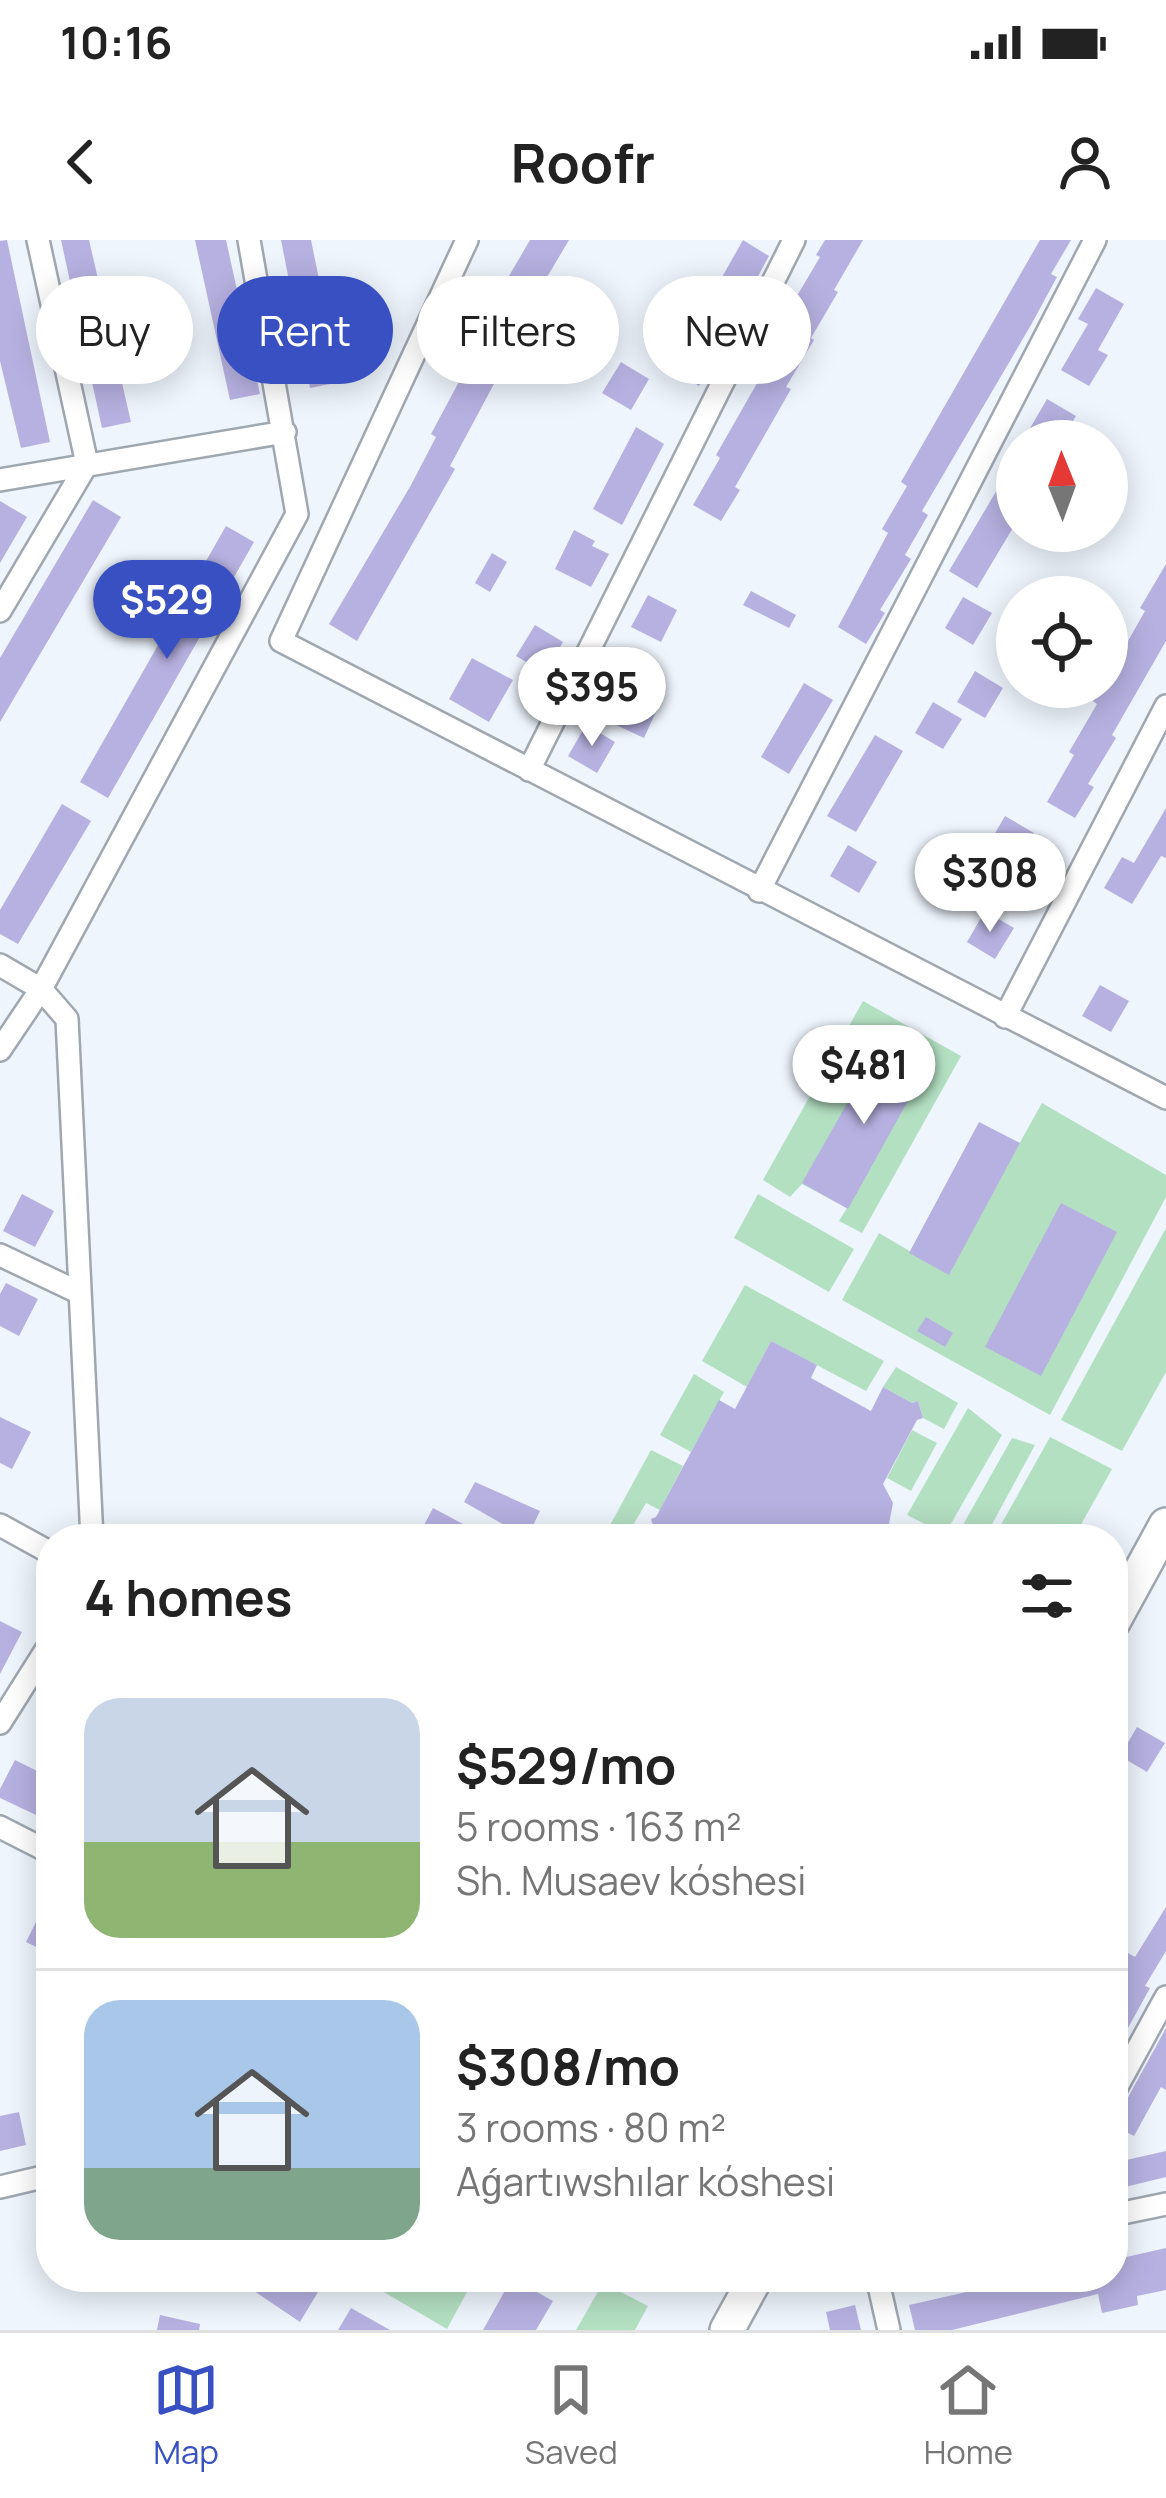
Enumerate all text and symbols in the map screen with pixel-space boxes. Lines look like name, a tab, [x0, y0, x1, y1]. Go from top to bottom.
text: 10:16	[60, 11, 172, 73]
text: Roofr	[511, 125, 655, 199]
icon: back	[48, 129, 114, 195]
icon: person	[1052, 129, 1118, 195]
chip: Buy	[36, 276, 193, 384]
chip: Rent	[217, 276, 393, 384]
chip: Filters	[417, 276, 619, 384]
chip: New	[643, 276, 811, 384]
north arrow	[996, 420, 1128, 552]
map controls	[996, 420, 1128, 708]
pin: $529	[96, 560, 238, 662]
text: $529	[120, 572, 214, 626]
button: locate	[996, 576, 1128, 708]
pin: $395	[521, 647, 663, 749]
text: $395	[545, 659, 639, 713]
pin: $308	[919, 833, 1061, 935]
text: $308	[942, 845, 1038, 899]
pin: $481	[793, 1025, 935, 1127]
text: $481	[819, 1037, 909, 1091]
text: 4 homes	[84, 1562, 292, 1631]
icon: filters	[1014, 1563, 1080, 1629]
text: $529/mo	[456, 1730, 676, 1799]
icon: home	[180, 1746, 324, 1890]
text: 5 rooms · 163 m²	[456, 1799, 742, 1853]
text: Sh. Musaev kóshesi	[456, 1853, 806, 1907]
text: $308/mo	[456, 2031, 680, 2100]
icon: home	[180, 2048, 324, 2192]
text: 3 rooms · 80 m²	[456, 2100, 726, 2154]
text: Aǵartıwshılar kóshesi	[456, 2154, 835, 2208]
tab: Map	[153, 2357, 219, 2474]
tab: Saved	[525, 2357, 618, 2474]
tab: Home	[924, 2357, 1013, 2474]

